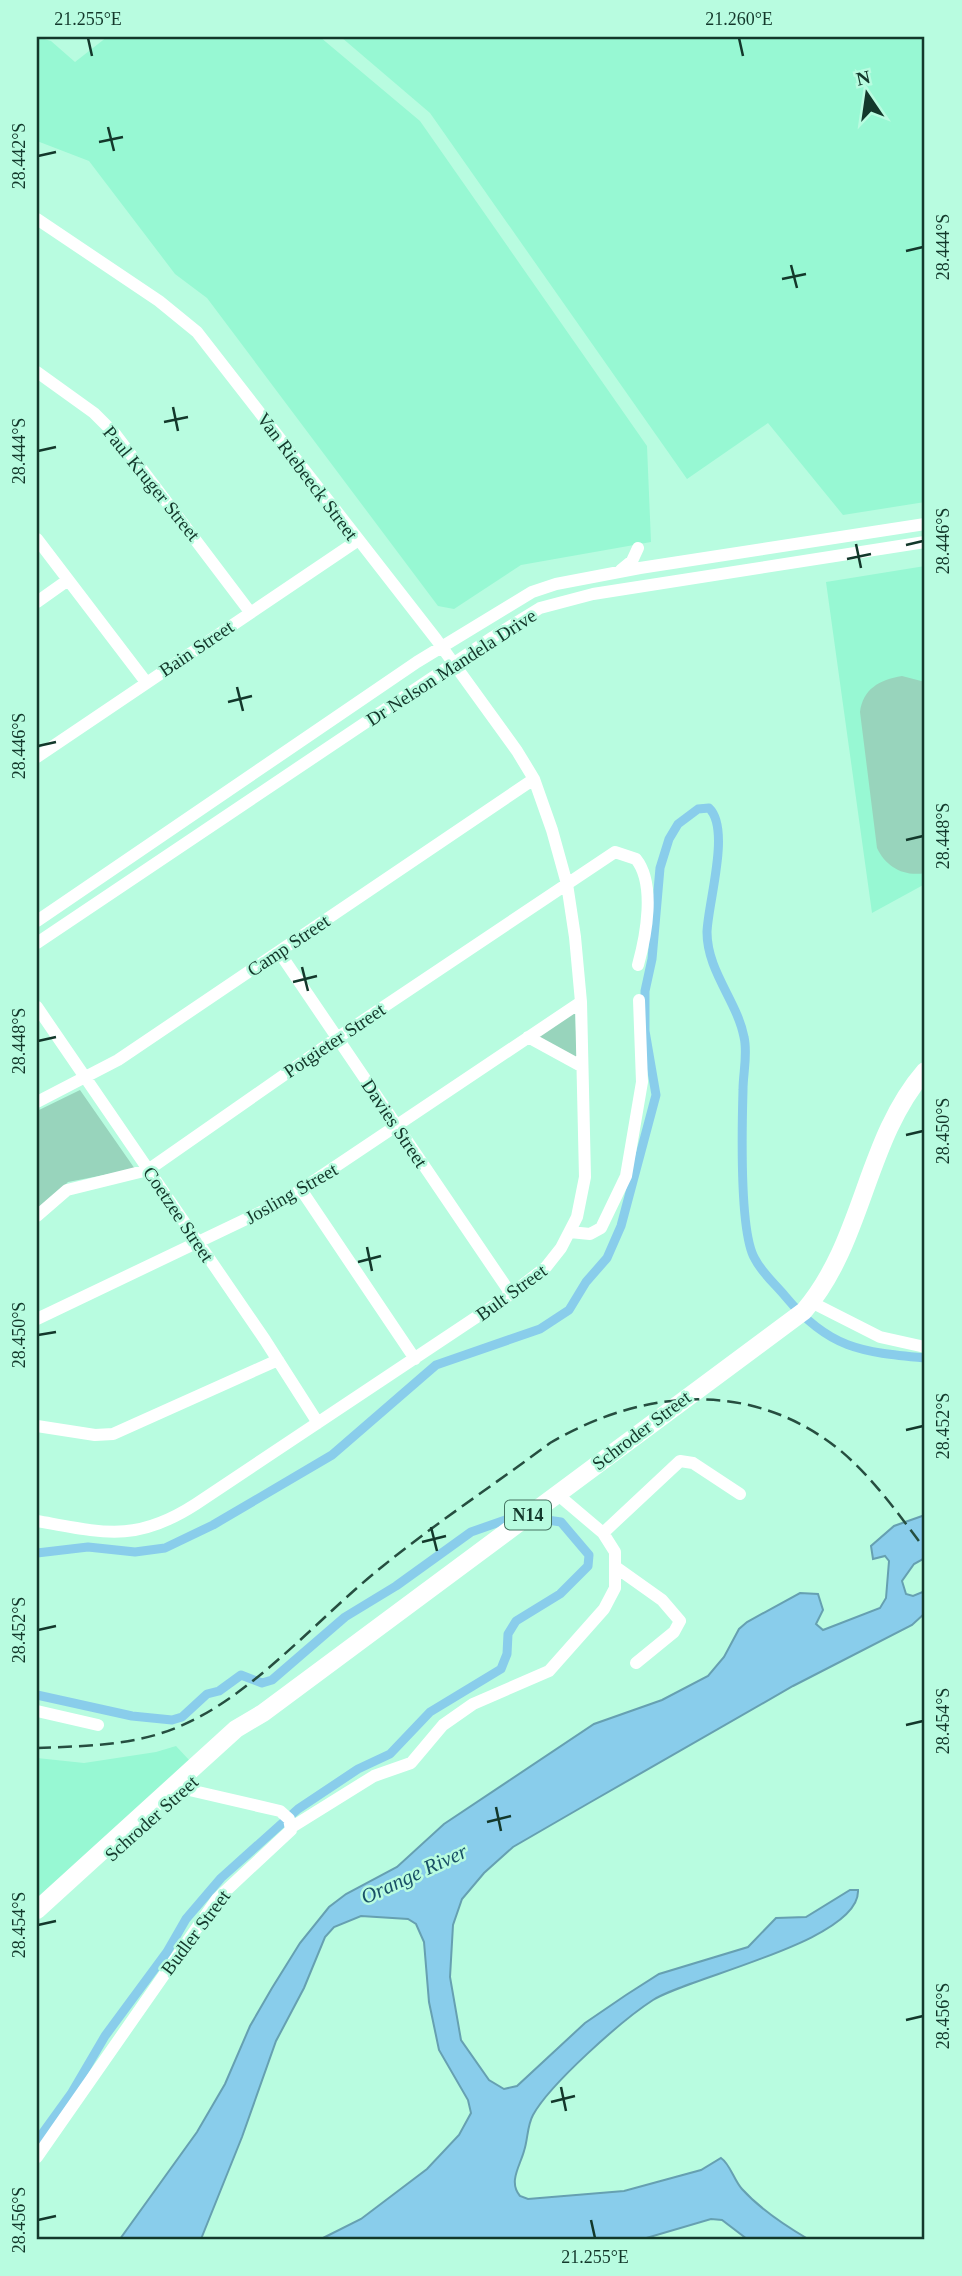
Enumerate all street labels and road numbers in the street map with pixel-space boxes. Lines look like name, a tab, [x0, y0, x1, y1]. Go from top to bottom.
street label: Van Riebeeck Street	[253, 408, 363, 545]
street label: Paul Kruger Street	[99, 422, 205, 545]
street label: Dr Nelson Mandela Drive	[363, 605, 540, 730]
street label: Bain Street	[155, 616, 238, 681]
street label: Camp Street	[243, 910, 334, 981]
street label: Potgieter Street	[280, 998, 390, 1082]
street label: Davies Street	[357, 1075, 432, 1172]
street label: Josling Street	[241, 1158, 342, 1228]
street label: Coetzee Street	[139, 1163, 219, 1266]
street label: Bult Street	[472, 1259, 551, 1325]
street label: Schroder Street	[588, 1386, 695, 1474]
road number: N14	[505, 1500, 551, 1530]
street label: Schroder Street	[101, 1771, 203, 1866]
street label: Budler Street	[157, 1885, 235, 1979]

